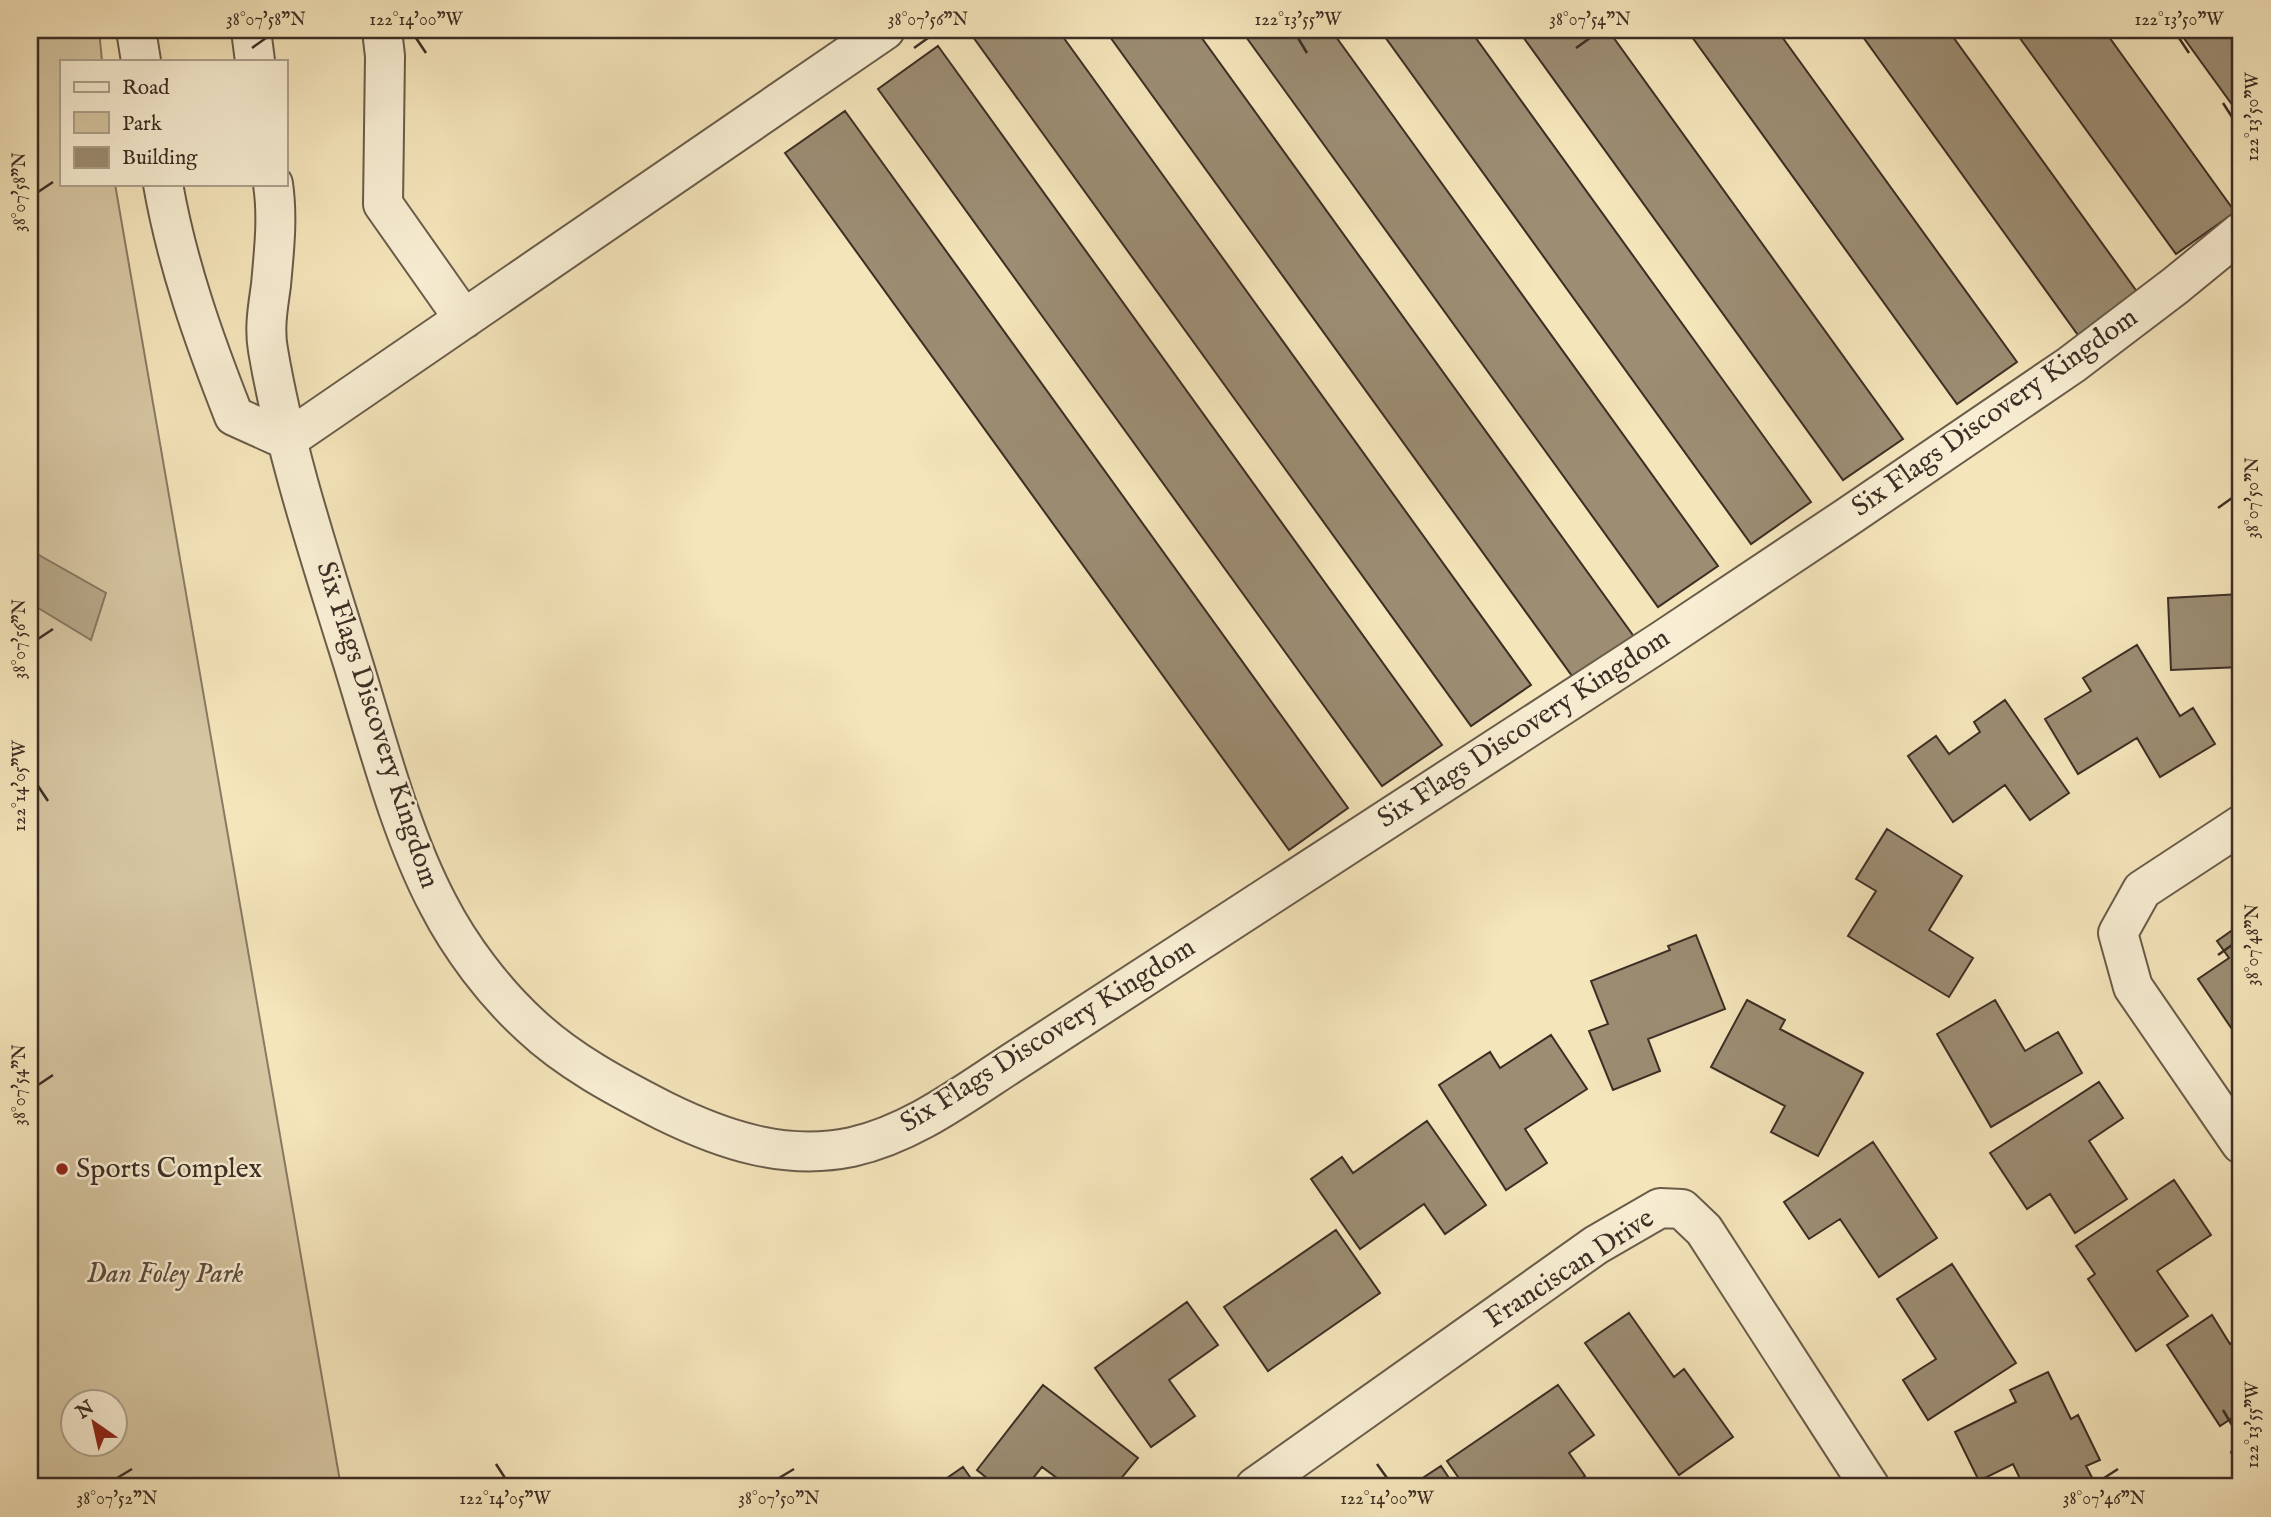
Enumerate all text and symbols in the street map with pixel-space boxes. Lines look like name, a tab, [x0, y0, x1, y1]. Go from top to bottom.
text: 38°07'58"N	[226, 9, 306, 32]
text: 122°14'00"W	[369, 9, 464, 32]
text: 38°07'56"N	[888, 9, 969, 32]
text: 122°13'55"W	[1255, 9, 1342, 32]
text: 38°07'54"N	[1549, 9, 1631, 32]
text: 122°13'50"W	[2134, 9, 2224, 32]
legend	[60, 60, 287, 186]
text: 122°13'50"W	[2242, 72, 2265, 162]
text: Road	[122, 75, 170, 102]
text: Park	[122, 111, 163, 138]
text: Building	[122, 145, 198, 172]
text: 38°07'58"N	[9, 152, 32, 232]
street label: Six Flags Discovery Kingdom	[1845, 301, 2145, 525]
text: 38°07'50"N	[2242, 457, 2265, 539]
street label: Six Flags Discovery Kingdom	[308, 557, 446, 893]
text: 38°07'56"N	[9, 598, 32, 679]
street label: Six Flags Discovery Kingdom	[1371, 621, 1677, 837]
text: 122°14'05"W	[9, 740, 32, 832]
text: 38°07'48"N	[2242, 904, 2265, 986]
street label: Six Flags Discovery Kingdom	[894, 931, 1202, 1141]
text: 38°07'54"N	[9, 1044, 32, 1126]
place label: Sports Complex	[76, 1152, 263, 1187]
marker: Sports Complex	[54, 1161, 70, 1177]
street label: Franciscan Drive	[1479, 1201, 1661, 1337]
park label: Dan Foley Park	[86, 1257, 244, 1292]
text: 122°13'55"W	[2242, 1381, 2265, 1468]
north arrow	[60, 1388, 130, 1458]
text: N	[71, 1396, 100, 1426]
text: 38°07'52"N	[76, 1488, 158, 1511]
text: 122°14'05"W	[459, 1488, 551, 1511]
text: 38°07'50"N	[738, 1488, 820, 1511]
text: 122°14'00"W	[1340, 1488, 1435, 1511]
text: 38°07'46"N	[2063, 1488, 2146, 1511]

